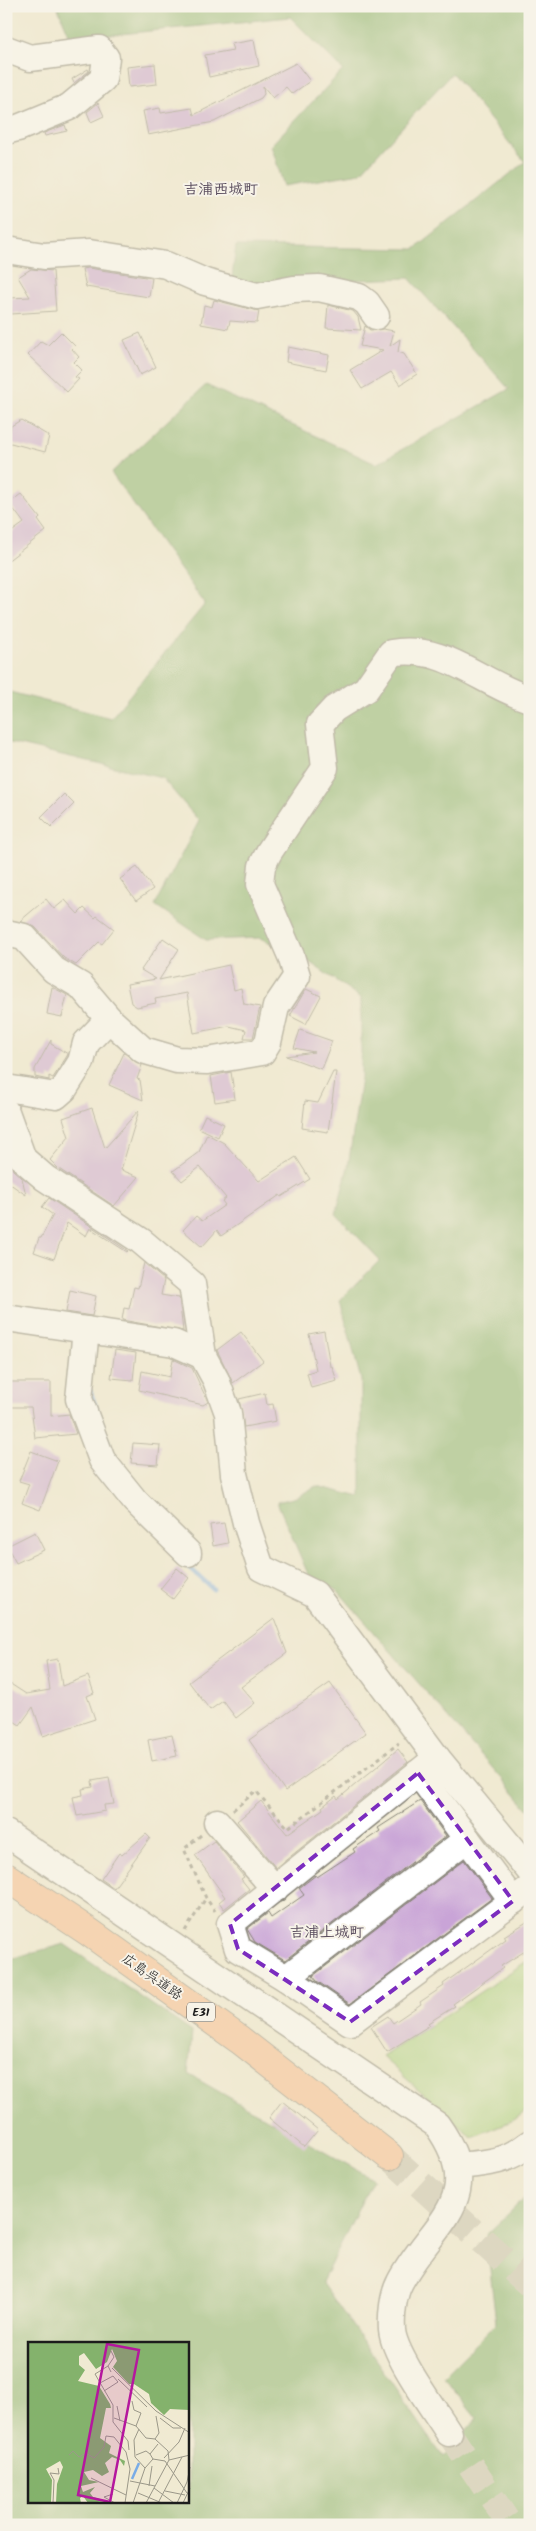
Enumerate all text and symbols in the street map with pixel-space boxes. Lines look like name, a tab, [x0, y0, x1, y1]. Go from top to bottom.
district label: 吉浦西城町	[183, 178, 259, 202]
district label: 吉浦上城町	[289, 1921, 365, 1945]
street label: 広島呉道路	[117, 1948, 187, 2006]
road number: E31	[187, 2002, 215, 2021]
inset map	[28, 2342, 189, 2504]

